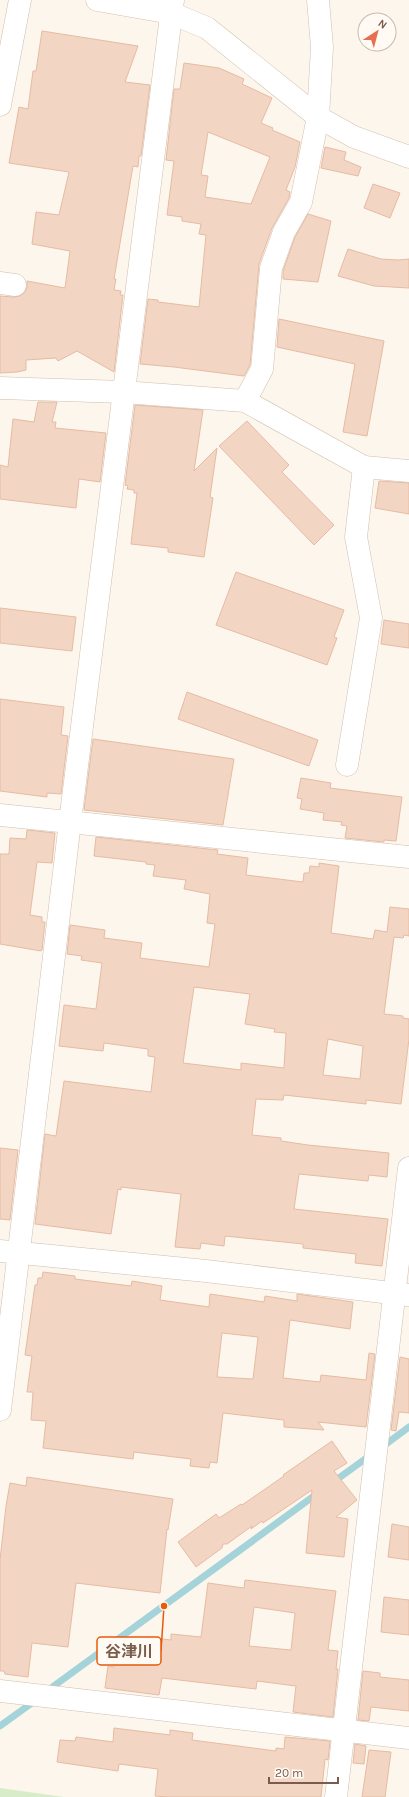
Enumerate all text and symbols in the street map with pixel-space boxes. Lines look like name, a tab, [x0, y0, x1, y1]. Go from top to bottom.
north arrow	[357, 12, 397, 52]
text: N	[376, 17, 390, 32]
callout: 谷津川	[97, 1637, 161, 1665]
text: 谷津川	[105, 1642, 153, 1661]
scale bar	[269, 1759, 338, 1785]
text: 20 m	[275, 1766, 303, 1780]

